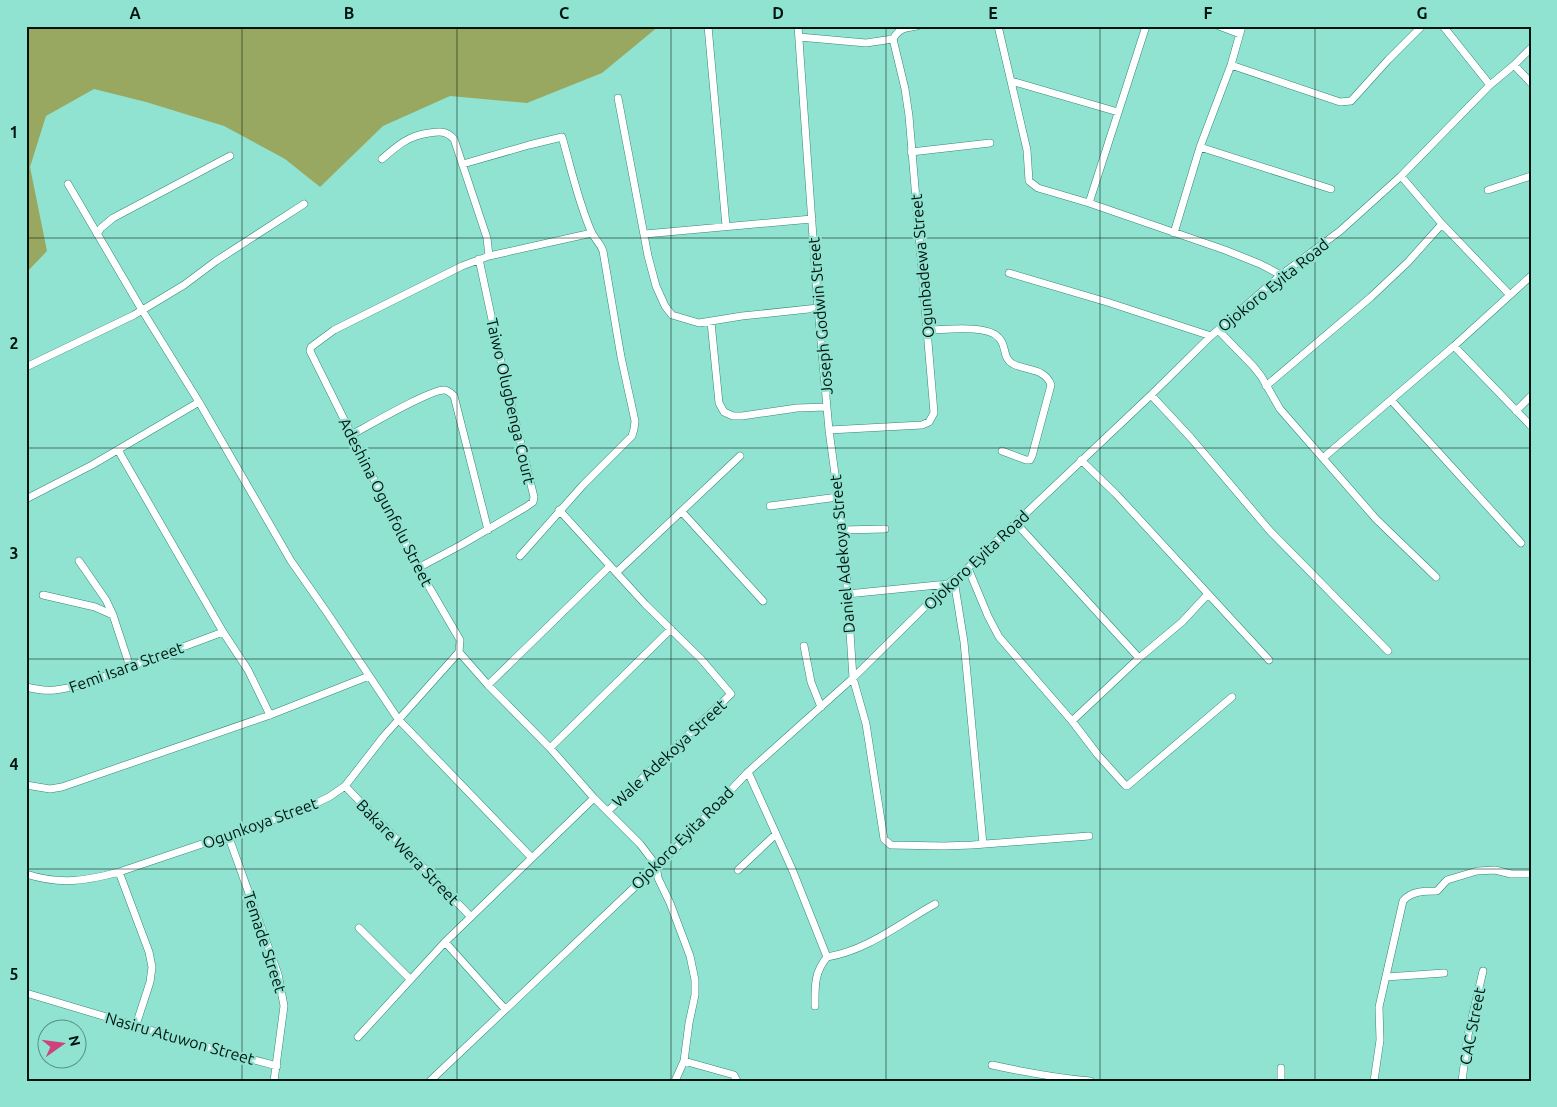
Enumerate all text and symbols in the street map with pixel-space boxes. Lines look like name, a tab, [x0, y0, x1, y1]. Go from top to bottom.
text: A	[129, 4, 141, 22]
text: B	[344, 4, 354, 22]
text: C	[559, 4, 569, 22]
text: D	[772, 4, 784, 22]
text: E	[988, 4, 998, 22]
text: F	[1204, 4, 1213, 22]
text: G	[1416, 4, 1428, 22]
text: 1	[9, 123, 19, 141]
street label: Ogunbadewa Street	[907, 192, 937, 339]
street label: Ojokoro Eyita Road	[1214, 235, 1332, 335]
street label: Joseph Godwin Street	[804, 236, 836, 396]
street label: Taiwo Olugbenga Court	[483, 316, 539, 486]
text: 2	[9, 334, 19, 352]
street label: Adeshina Ogunfolu Street	[336, 415, 437, 590]
street label: Daniel Adekoya Street	[826, 473, 858, 634]
street label: Ojokoro Eyita Road	[920, 507, 1032, 613]
text: 3	[9, 544, 19, 562]
street label: Femi Isara Street	[66, 638, 186, 696]
street label: Wale Adekoya Street	[608, 695, 730, 810]
text: 4	[9, 755, 19, 773]
street label: Ojokoro Eyita Road	[627, 783, 737, 893]
street label: Ogunkoya Street	[200, 794, 321, 852]
street label: Bakare Wera Street	[353, 796, 463, 909]
street label: Temade Street	[240, 889, 290, 996]
text: 5	[9, 965, 19, 983]
street label: CAC Street	[1456, 985, 1488, 1066]
street label: Nasiru Atuwon Street	[103, 1008, 257, 1068]
north arrow	[38, 1020, 88, 1070]
text: N	[66, 1034, 84, 1048]

